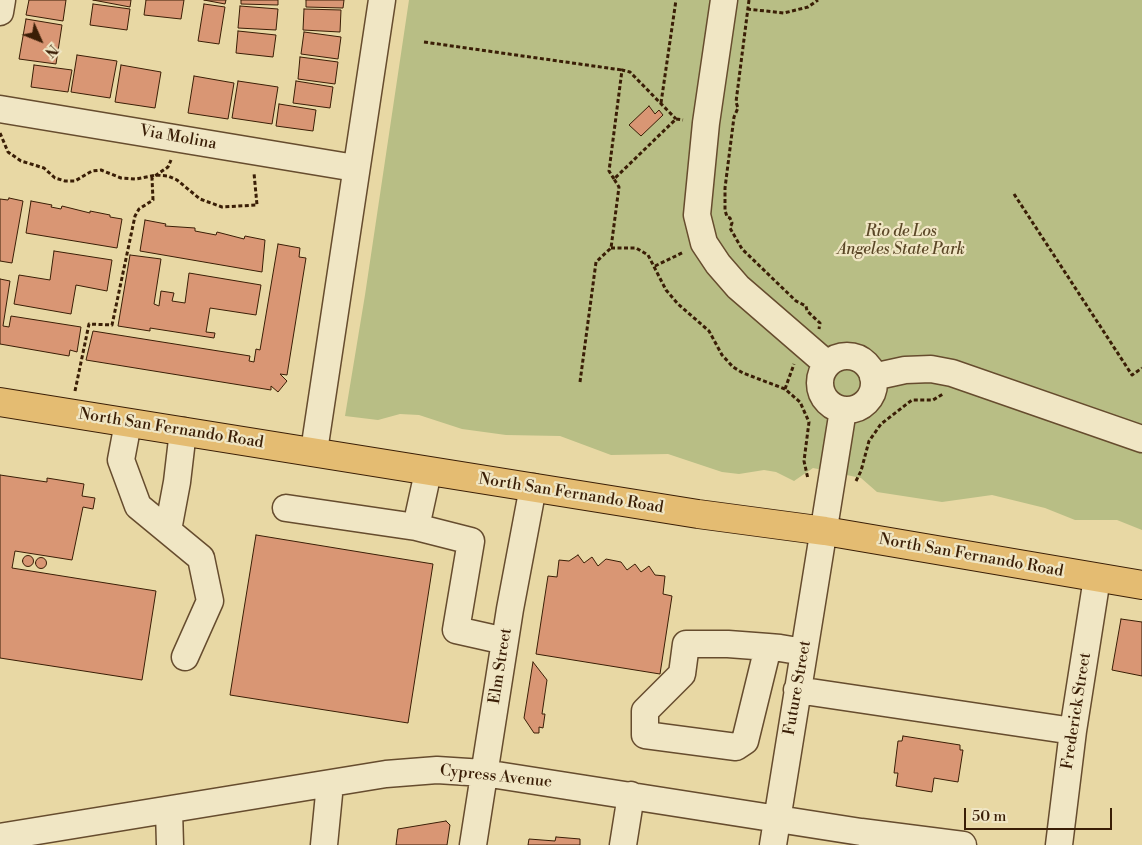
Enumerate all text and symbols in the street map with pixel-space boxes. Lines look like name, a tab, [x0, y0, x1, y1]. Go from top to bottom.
north arrow	[15, 15, 65, 65]
text: N	[40, 40, 61, 61]
street label: Via Molina	[138, 122, 218, 154]
park label: Rio de Los Angeles State Park	[837, 222, 965, 260]
street label: North San Fernando Road	[77, 405, 265, 453]
street label: North San Fernando Road	[477, 470, 665, 518]
street label: North San Fernando Road	[877, 530, 1065, 582]
street label: Elm Street	[486, 627, 516, 705]
street label: Future Street	[780, 639, 816, 737]
street label: Frederick Street	[1058, 651, 1096, 771]
street label: Cypress Avenue	[439, 762, 553, 792]
scale bar	[967, 798, 1114, 830]
text: 50 m	[972, 807, 1006, 826]

